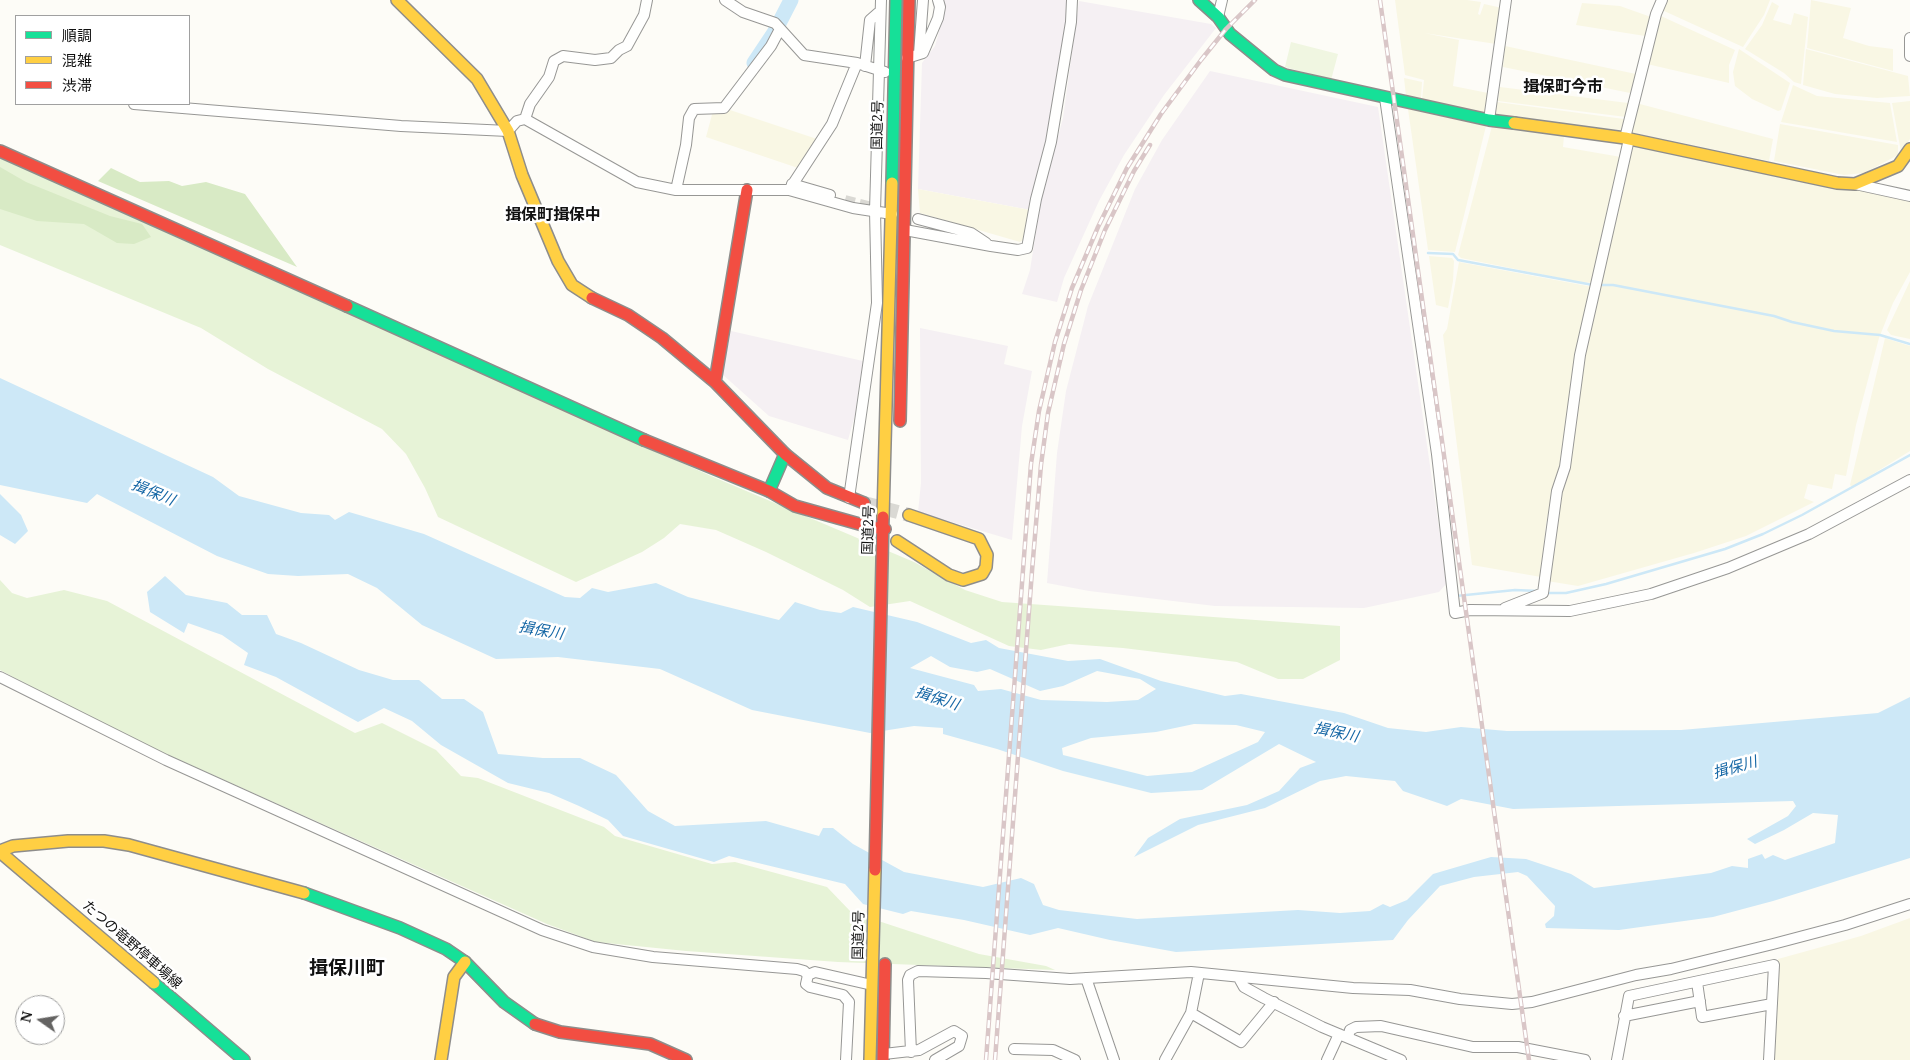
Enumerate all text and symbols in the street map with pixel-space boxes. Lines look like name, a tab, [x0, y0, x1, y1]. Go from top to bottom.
legend	[15, 15, 190, 105]
text: 順調	[62, 25, 92, 45]
text: 混雑	[62, 50, 92, 70]
text: 渋滞	[62, 75, 92, 95]
district label: 揖保町今市	[1523, 77, 1603, 97]
street label: 国道2号	[869, 100, 887, 150]
district label: 揖保町揖保中	[505, 205, 601, 225]
water label: 揖保川	[129, 476, 177, 510]
street label: 国道2号	[860, 505, 878, 555]
water label: 揖保川	[517, 618, 565, 644]
water label: 揖保川	[913, 683, 961, 715]
water label: 揖保川	[1312, 720, 1360, 746]
water label: 揖保川	[1711, 753, 1759, 783]
street label: たつの竜野停車場線	[79, 897, 185, 993]
street label: 国道2号	[850, 910, 868, 960]
district label: 揖保川町	[309, 958, 385, 980]
north arrow	[15, 995, 65, 1045]
text: N	[15, 1009, 36, 1024]

